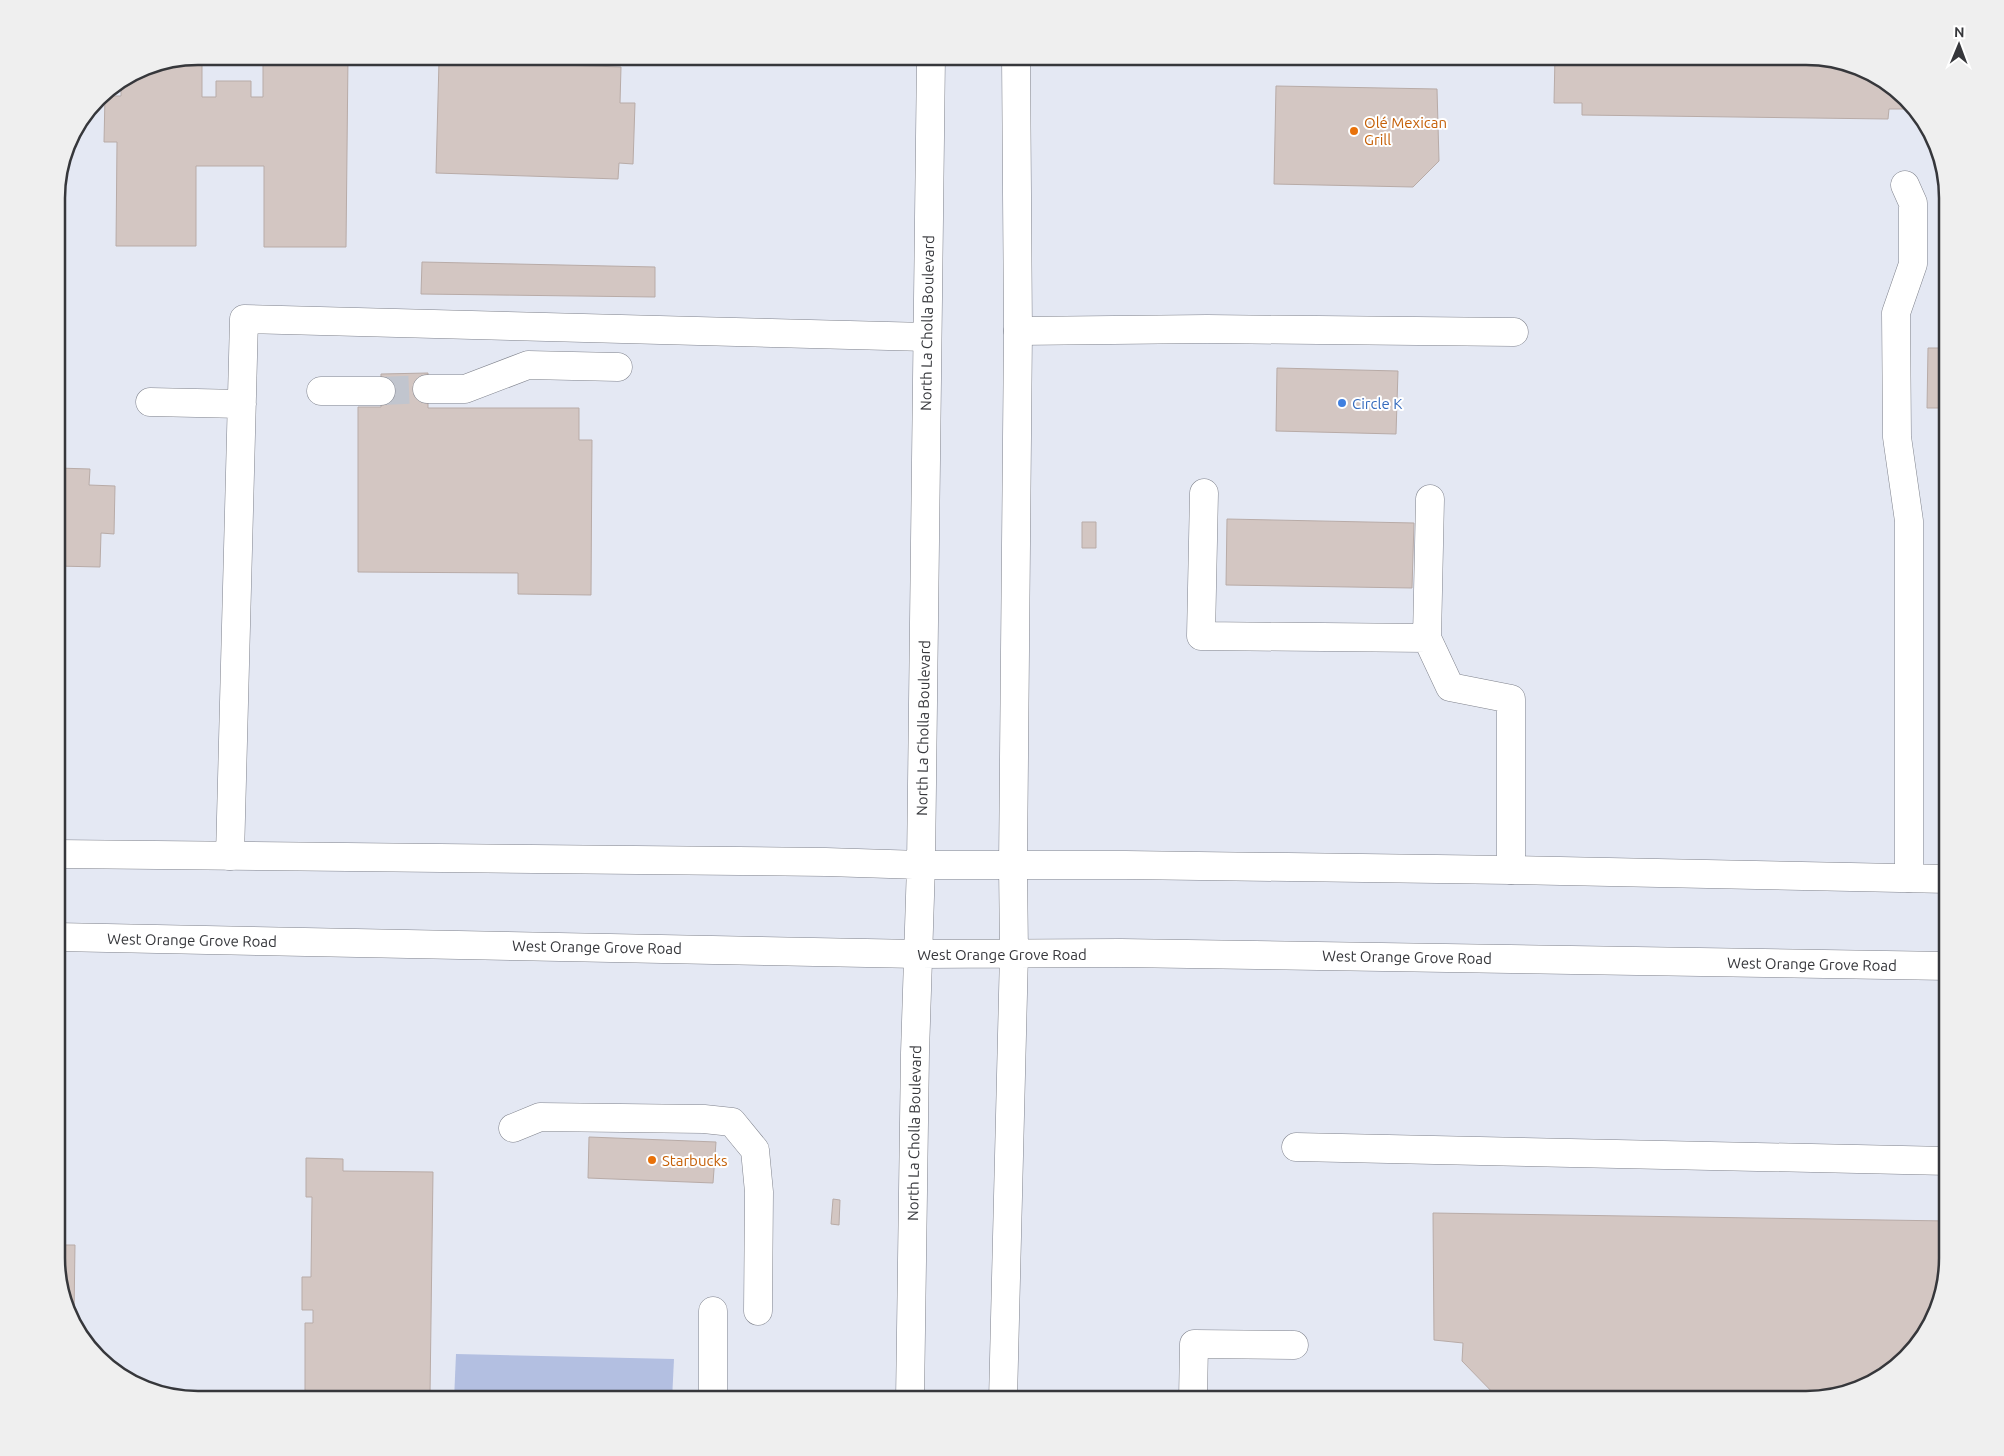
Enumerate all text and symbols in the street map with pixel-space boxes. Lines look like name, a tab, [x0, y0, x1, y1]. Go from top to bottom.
north arrow	[1934, 20, 1984, 70]
text: N	[1954, 24, 1965, 40]
place label: Olé Mexican Grill	[1364, 114, 1447, 148]
marker: Olé Mexican Grill	[1348, 125, 1360, 137]
street label: North La Cholla Boulevard	[917, 235, 937, 411]
place label: Circle K	[1352, 395, 1402, 412]
marker: Circle K	[1336, 397, 1348, 409]
street label: North La Cholla Boulevard	[913, 640, 933, 816]
street label: West Orange Grove Road	[107, 930, 277, 950]
street label: West Orange Grove Road	[512, 937, 682, 957]
street label: West Orange Grove Road	[917, 946, 1087, 963]
street label: West Orange Grove Road	[1322, 947, 1492, 967]
street label: West Orange Grove Road	[1727, 954, 1897, 974]
street label: North La Cholla Boulevard	[904, 1045, 924, 1221]
place label: Starbucks	[662, 1152, 728, 1169]
marker: Starbucks	[646, 1154, 658, 1166]

